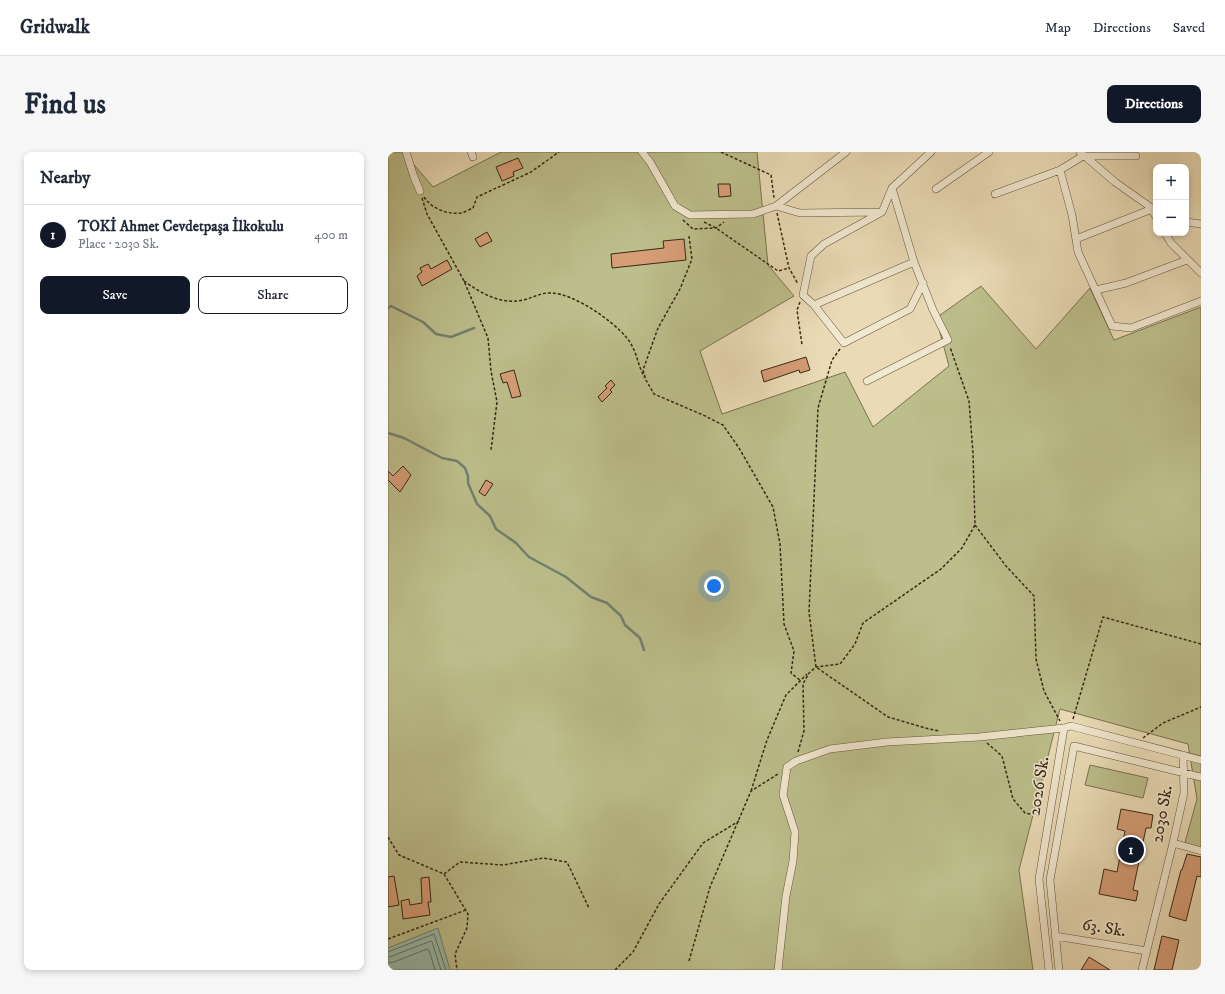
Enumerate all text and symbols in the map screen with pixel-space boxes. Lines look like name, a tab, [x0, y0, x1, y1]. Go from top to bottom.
text: Gridwalk	[20, 16, 90, 39]
text: Map	[1045, 19, 1071, 37]
text: Directions	[1093, 19, 1151, 37]
text: Saved	[1173, 19, 1205, 37]
button: Directions	[1107, 85, 1201, 123]
text: Find us	[24, 87, 106, 122]
map controls	[1153, 164, 1189, 236]
button: +	[1153, 164, 1189, 200]
text: Nearby	[40, 167, 90, 189]
button: −	[1153, 200, 1189, 236]
text: TOKİ Ahmet Cevdetpaşa İlkokulu	[78, 217, 284, 236]
text: 1	[51, 227, 55, 243]
text: 400 m	[314, 227, 348, 243]
text: Place · 2030 Sk.	[78, 236, 159, 252]
button: Save	[40, 276, 190, 314]
button: Share	[198, 276, 348, 314]
your location	[704, 576, 724, 596]
street label: 2026 Sk.	[1023, 755, 1055, 817]
street label: 2030 Sk.	[1146, 784, 1178, 844]
pin: 1	[1118, 835, 1144, 865]
street label: 63. Sk.	[1080, 914, 1128, 942]

